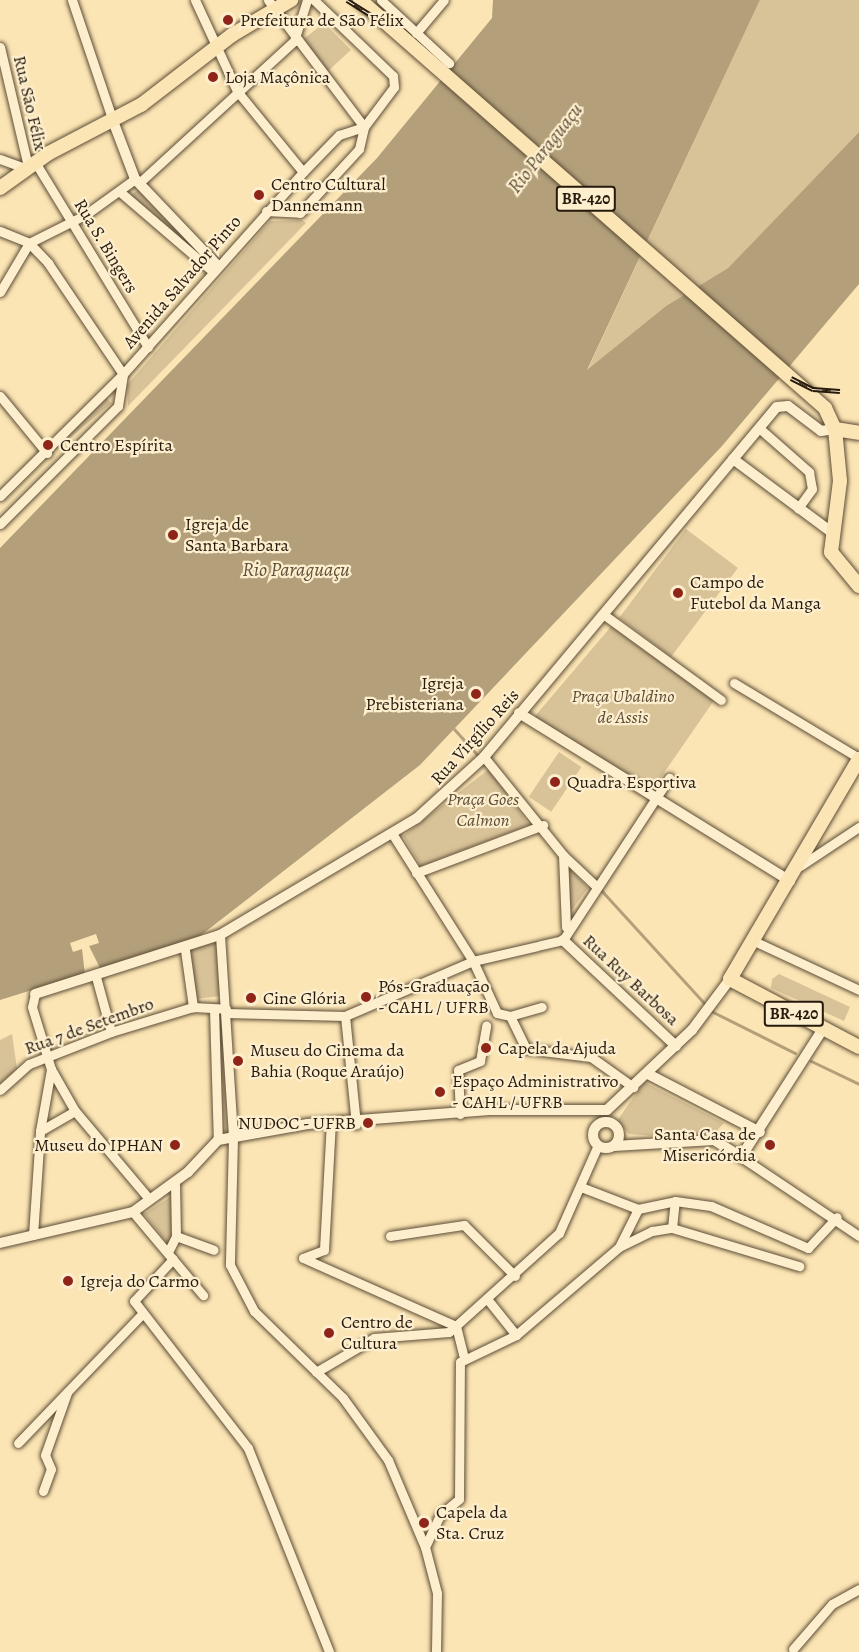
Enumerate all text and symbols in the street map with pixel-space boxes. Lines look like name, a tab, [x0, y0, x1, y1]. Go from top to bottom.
place label: Prefeitura de São Félix	[240, 9, 403, 31]
marker: Prefeitura de São Félix	[221, 13, 235, 27]
street label: Rua São Félix	[9, 53, 51, 153]
place label: Loja Maçônica	[225, 66, 330, 88]
marker: Loja Maçônica	[206, 70, 220, 84]
water label: Rio Paraguaçu	[502, 98, 588, 198]
place label: Centro Cultural Dannemann	[271, 174, 386, 216]
road number: BR-420	[554, 186, 618, 212]
marker: Centro Cultural Dannemann	[252, 188, 266, 202]
street label: Rua S. Bingers	[69, 195, 143, 297]
street label: Avenida Salvador Pinto	[118, 211, 246, 353]
place label: Centro Espírita	[60, 434, 173, 456]
marker: Centro Espírita	[41, 438, 55, 452]
place label: Igreja de Santa Barbara	[185, 514, 289, 556]
marker: Igreja de Santa Barbara	[166, 528, 180, 542]
water label: Rio Paraguaçu	[242, 557, 350, 581]
place label: Campo de Futebol da Manga	[690, 572, 821, 614]
marker: Campo de Futebol da Manga	[671, 586, 685, 600]
place label: Igreja Prebisteriana	[365, 673, 464, 716]
street label: Rua Virgílio Reis	[426, 685, 524, 789]
park label: Praça Ubaldino de Assis	[572, 686, 674, 728]
marker: Igreja Prebisteriana	[469, 687, 483, 701]
place label: Quadra Esportiva	[567, 771, 696, 793]
marker: Quadra Esportiva	[548, 775, 562, 789]
park label: Praça Goes Calmon	[447, 789, 519, 832]
street label: Rua Ruy Barbosa	[578, 930, 684, 1030]
place label: Pós-Graduação - CAHL / UFRB	[378, 976, 489, 1018]
place label: Cine Glória	[263, 987, 346, 1009]
marker: Pós-Graduação - CAHL / UFRB	[359, 990, 373, 1004]
marker: Cine Glória	[244, 991, 258, 1005]
street label: Rua 7 de Setembro	[22, 993, 156, 1059]
road number: BR-420	[762, 1001, 826, 1027]
place label: Capela da Ajuda	[498, 1037, 616, 1059]
place label: Museu do Cinema da Bahia (Roque Araújo)	[250, 1040, 404, 1082]
marker: Capela da Ajuda	[479, 1041, 493, 1055]
marker: Museu do Cinema da Bahia (Roque Araújo)	[231, 1054, 245, 1068]
place label: Espaço Administrativo - CAHL / UFRB	[452, 1071, 619, 1114]
marker: Espaço Administrativo - CAHL / UFRB	[433, 1085, 447, 1099]
place label: NUDOC - UFRB	[237, 1112, 356, 1134]
marker: NUDOC - UFRB	[361, 1116, 375, 1130]
place label: Santa Casa de Misericórdia	[654, 1124, 756, 1166]
place label: Museu do IPHAN	[34, 1134, 163, 1156]
marker: Santa Casa de Misericórdia	[761, 1136, 779, 1154]
marker: Museu do IPHAN	[168, 1138, 182, 1152]
place label: Igreja do Carmo	[80, 1270, 199, 1292]
marker: Igreja do Carmo	[61, 1274, 75, 1288]
place label: Centro de Cultura	[341, 1312, 413, 1354]
marker: Centro de Cultura	[322, 1326, 336, 1340]
place label: Capela da Sta. Cruz	[436, 1502, 508, 1544]
marker: Capela da Sta. Cruz	[417, 1516, 431, 1530]

